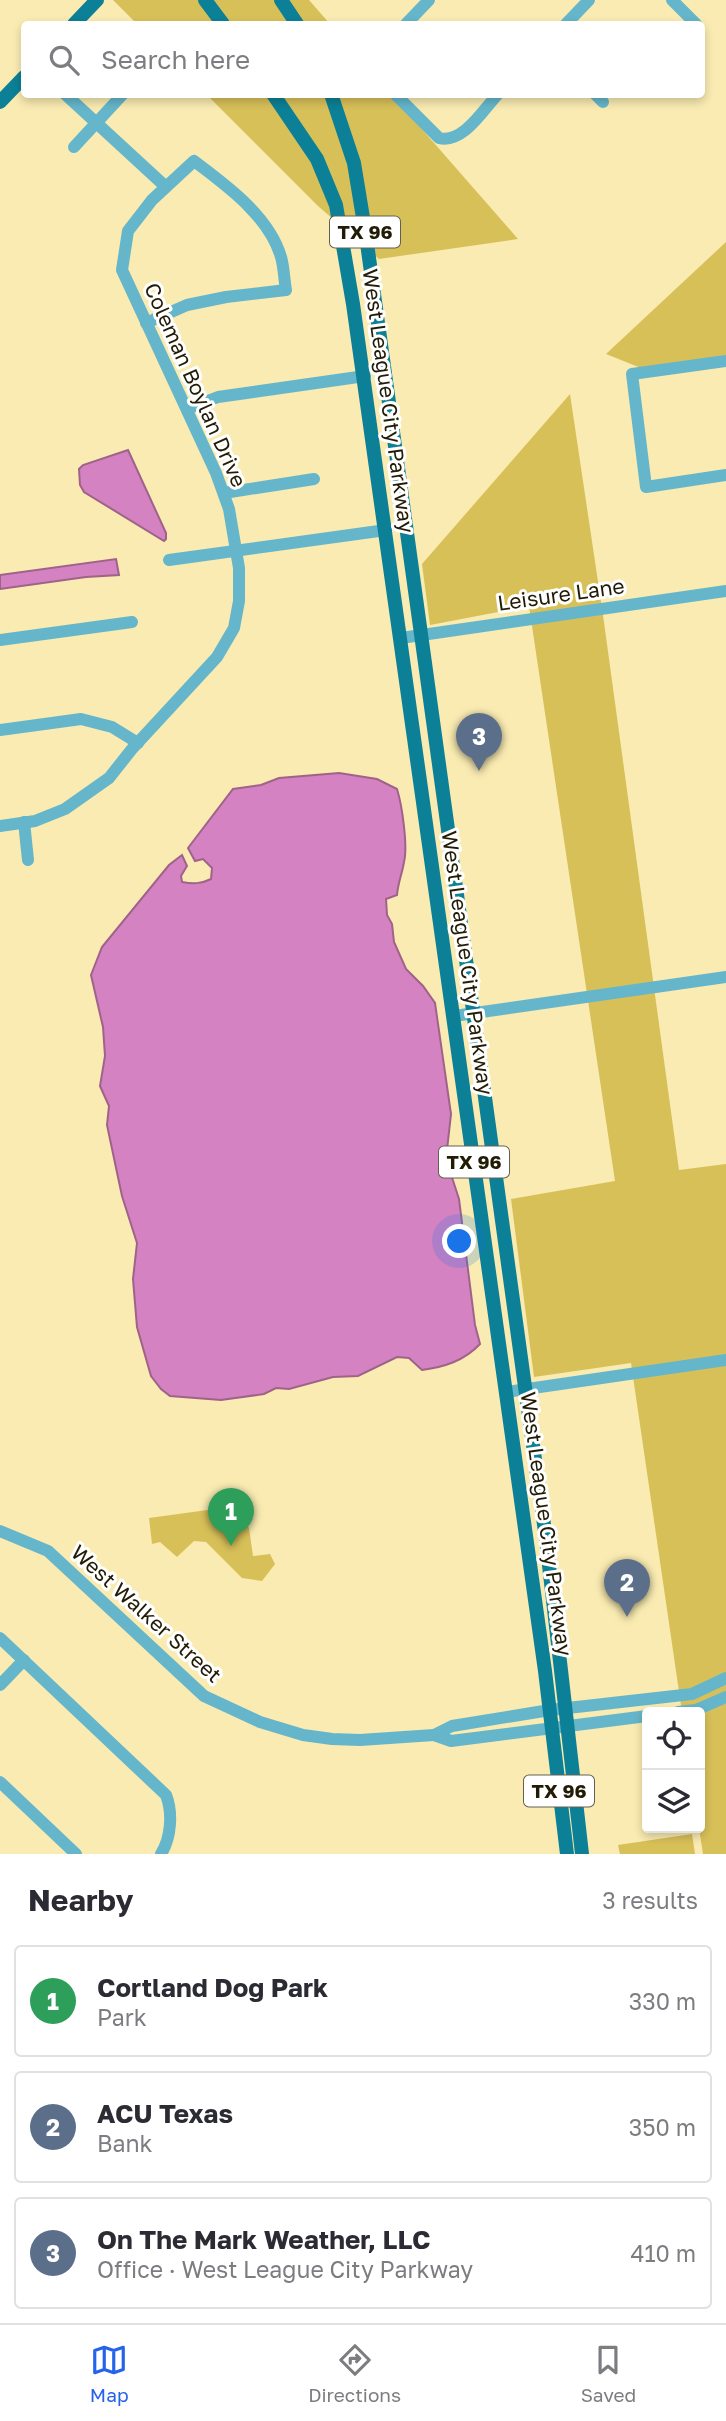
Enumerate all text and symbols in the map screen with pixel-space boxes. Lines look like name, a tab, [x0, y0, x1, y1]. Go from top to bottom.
search box	[21, 21, 705, 98]
icon: search	[45, 41, 83, 79]
text: Search here	[101, 44, 250, 75]
road number: TX 96	[330, 216, 400, 248]
street label: West League City Parkway	[358, 267, 420, 535]
street label: Coleman Boylan Drive	[139, 278, 253, 491]
street label: Leisure Lane	[496, 572, 626, 616]
pin: 3	[456, 713, 502, 771]
street label: West League City Parkway	[437, 829, 499, 1097]
road number: TX 96	[439, 1146, 509, 1178]
your location	[442, 1224, 476, 1258]
street label: West League City Parkway	[516, 1390, 578, 1658]
pin: 1	[208, 1488, 254, 1546]
street label: West Walker Street	[66, 1539, 227, 1688]
pin: 2	[604, 1559, 650, 1617]
map controls	[642, 1707, 705, 1833]
button: locate	[642, 1707, 705, 1770]
button: layers	[642, 1770, 705, 1833]
road number: TX 96	[524, 1776, 594, 1806]
text: Nearby	[28, 1882, 133, 1918]
text: 3 results	[602, 1886, 698, 1914]
text: Cortland Dog Park	[97, 1972, 328, 2003]
text: 1	[47, 1987, 59, 2015]
text: 330 m	[629, 1987, 696, 2015]
text: Park	[97, 2003, 147, 2031]
text: ACU Texas	[97, 2098, 233, 2129]
text: 2	[46, 2113, 60, 2141]
text: 350 m	[629, 2113, 696, 2141]
text: Bank	[97, 2129, 153, 2157]
text: On The Mark Weather, LLC	[97, 2224, 430, 2255]
text: 3	[46, 2239, 60, 2267]
text: 410 m	[630, 2239, 696, 2267]
text: Office · West League City Parkway	[97, 2255, 473, 2283]
tab: Map	[90, 2341, 129, 2406]
tab: Directions	[308, 2341, 401, 2406]
tab: Saved	[581, 2341, 636, 2406]

